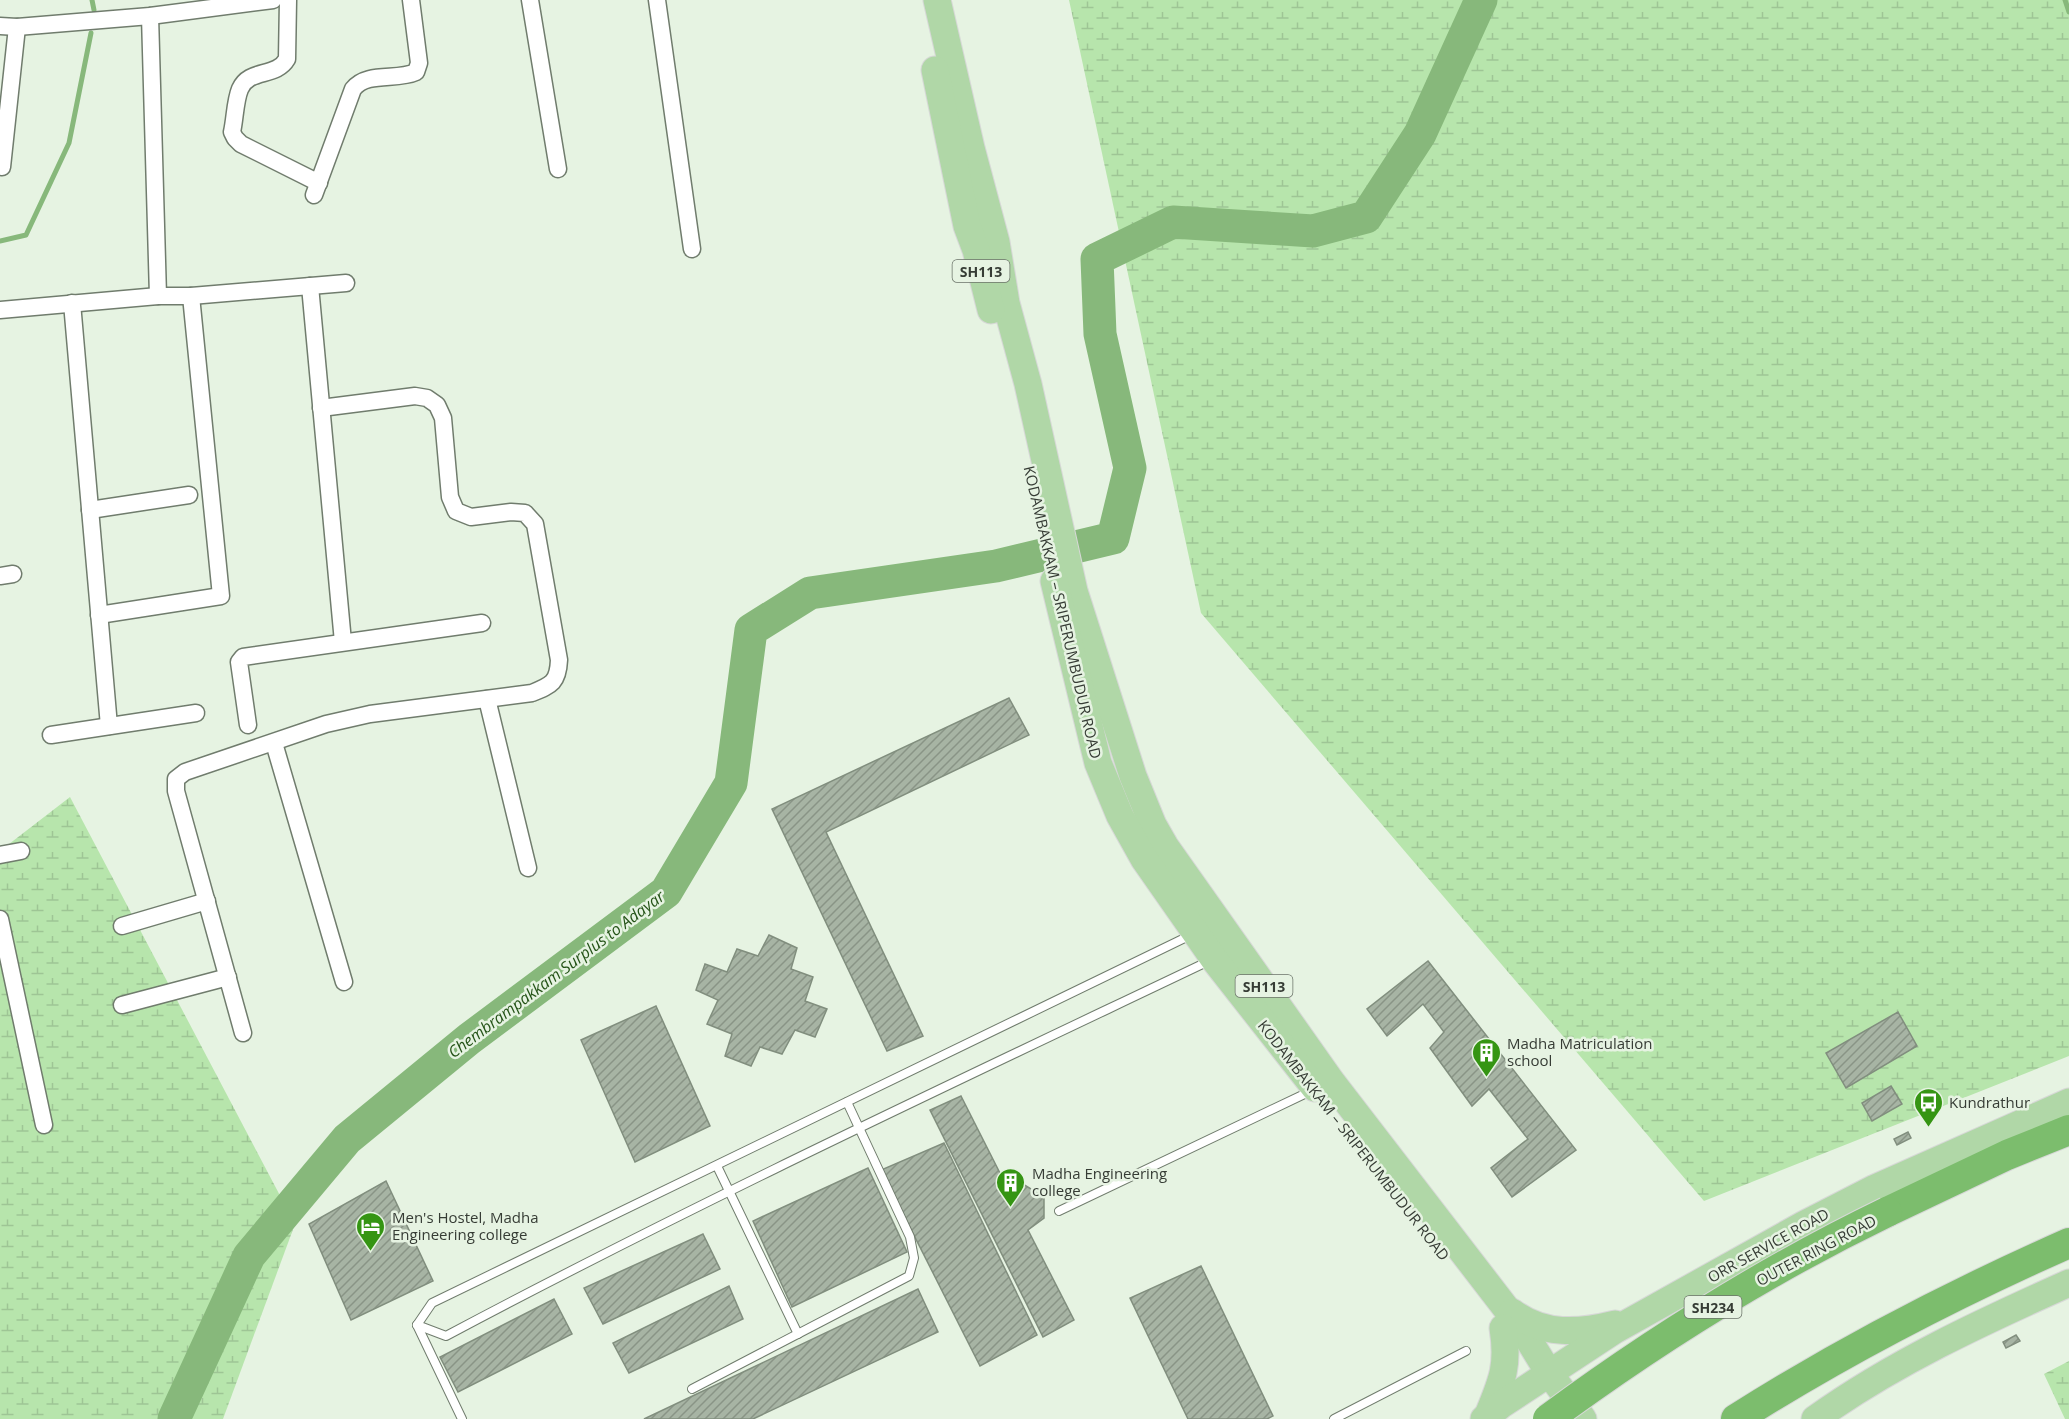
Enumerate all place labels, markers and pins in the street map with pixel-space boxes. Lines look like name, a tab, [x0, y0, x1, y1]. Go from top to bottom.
place label: Madha Matriculation school	[1507, 1033, 1652, 1070]
building icon: Madha Matriculation school	[1470, 1036, 1502, 1078]
bus stop icon: Kundrathur	[1912, 1086, 1944, 1128]
place label: Kundrathur	[1949, 1092, 2030, 1112]
place label: Madha Engineering college	[1032, 1163, 1167, 1200]
building icon: Madha Engineering college	[995, 1166, 1027, 1208]
place label: Men's Hostel, Madha Engineering college	[392, 1207, 539, 1244]
hotel icon: Men's Hostel, Madha Engineering college	[355, 1210, 387, 1252]

